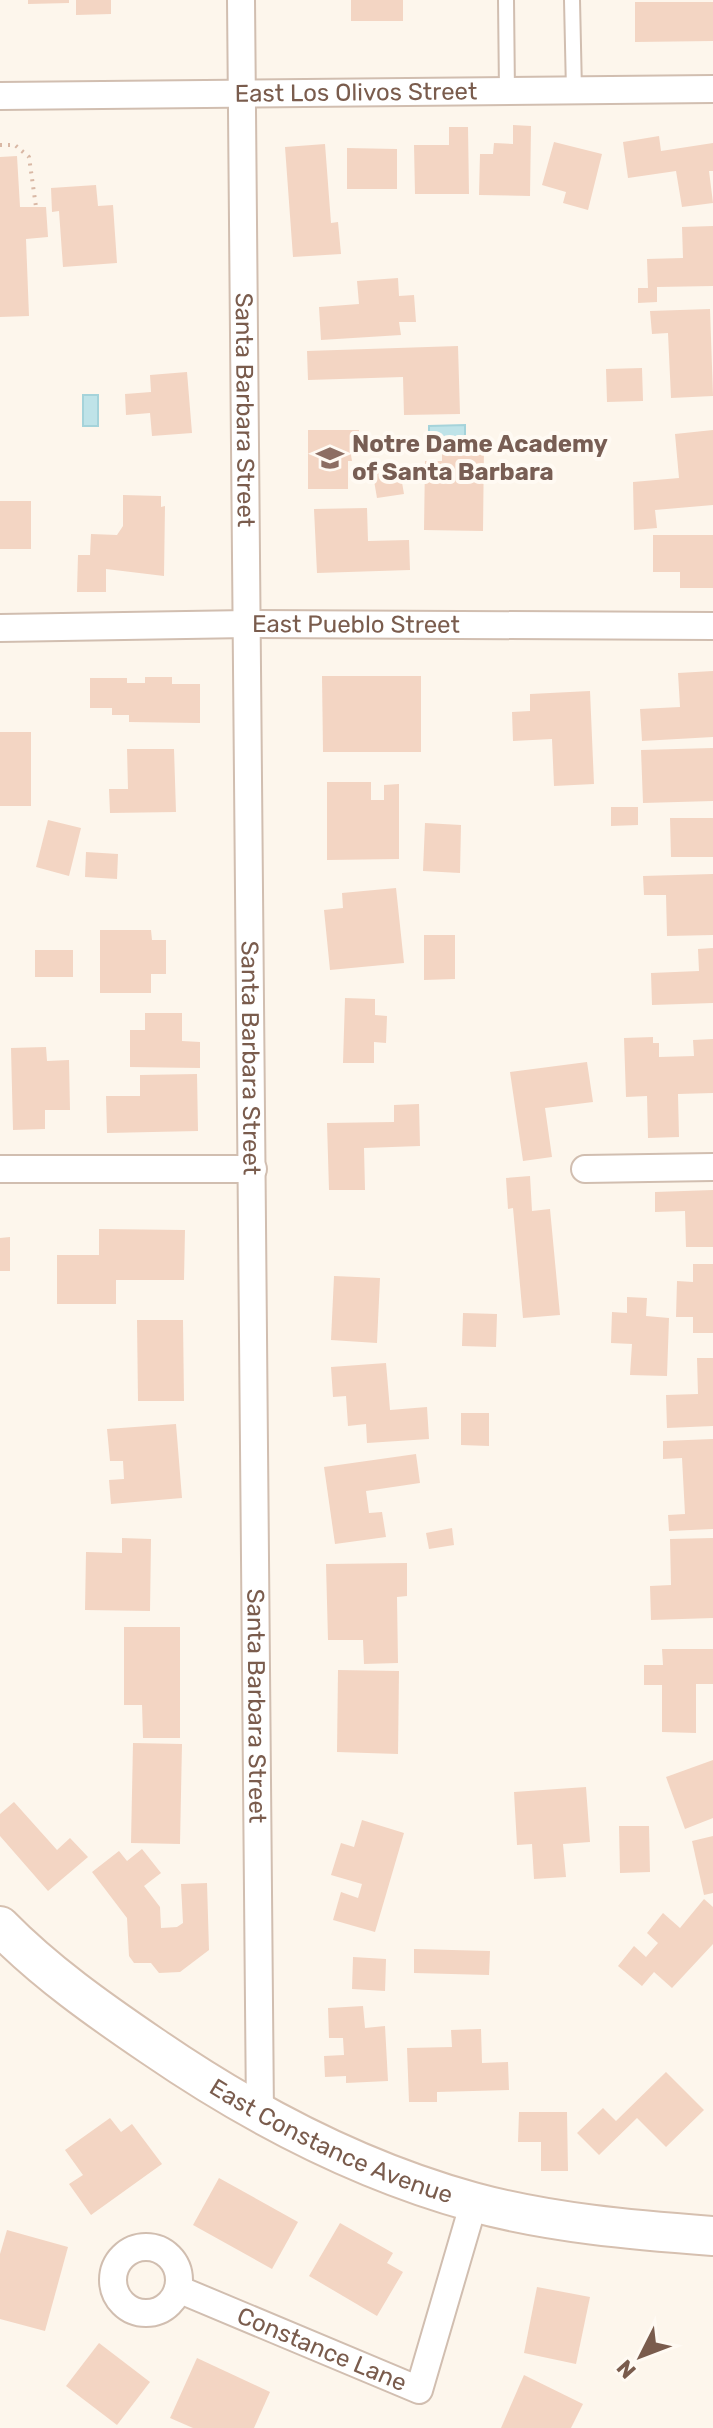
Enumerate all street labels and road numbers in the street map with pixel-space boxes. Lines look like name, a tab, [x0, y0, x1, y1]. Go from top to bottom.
street label: East Los Olivos Street	[235, 77, 477, 108]
street label: Santa Barbara Street	[230, 293, 260, 527]
street label: East Pueblo Street	[252, 610, 460, 639]
street label: Santa Barbara Street	[235, 941, 266, 1175]
street label: Santa Barbara Street	[241, 1589, 271, 1823]
street label: East Constance Avenue	[205, 2073, 456, 2209]
street label: Constance Lane	[233, 2301, 411, 2397]

